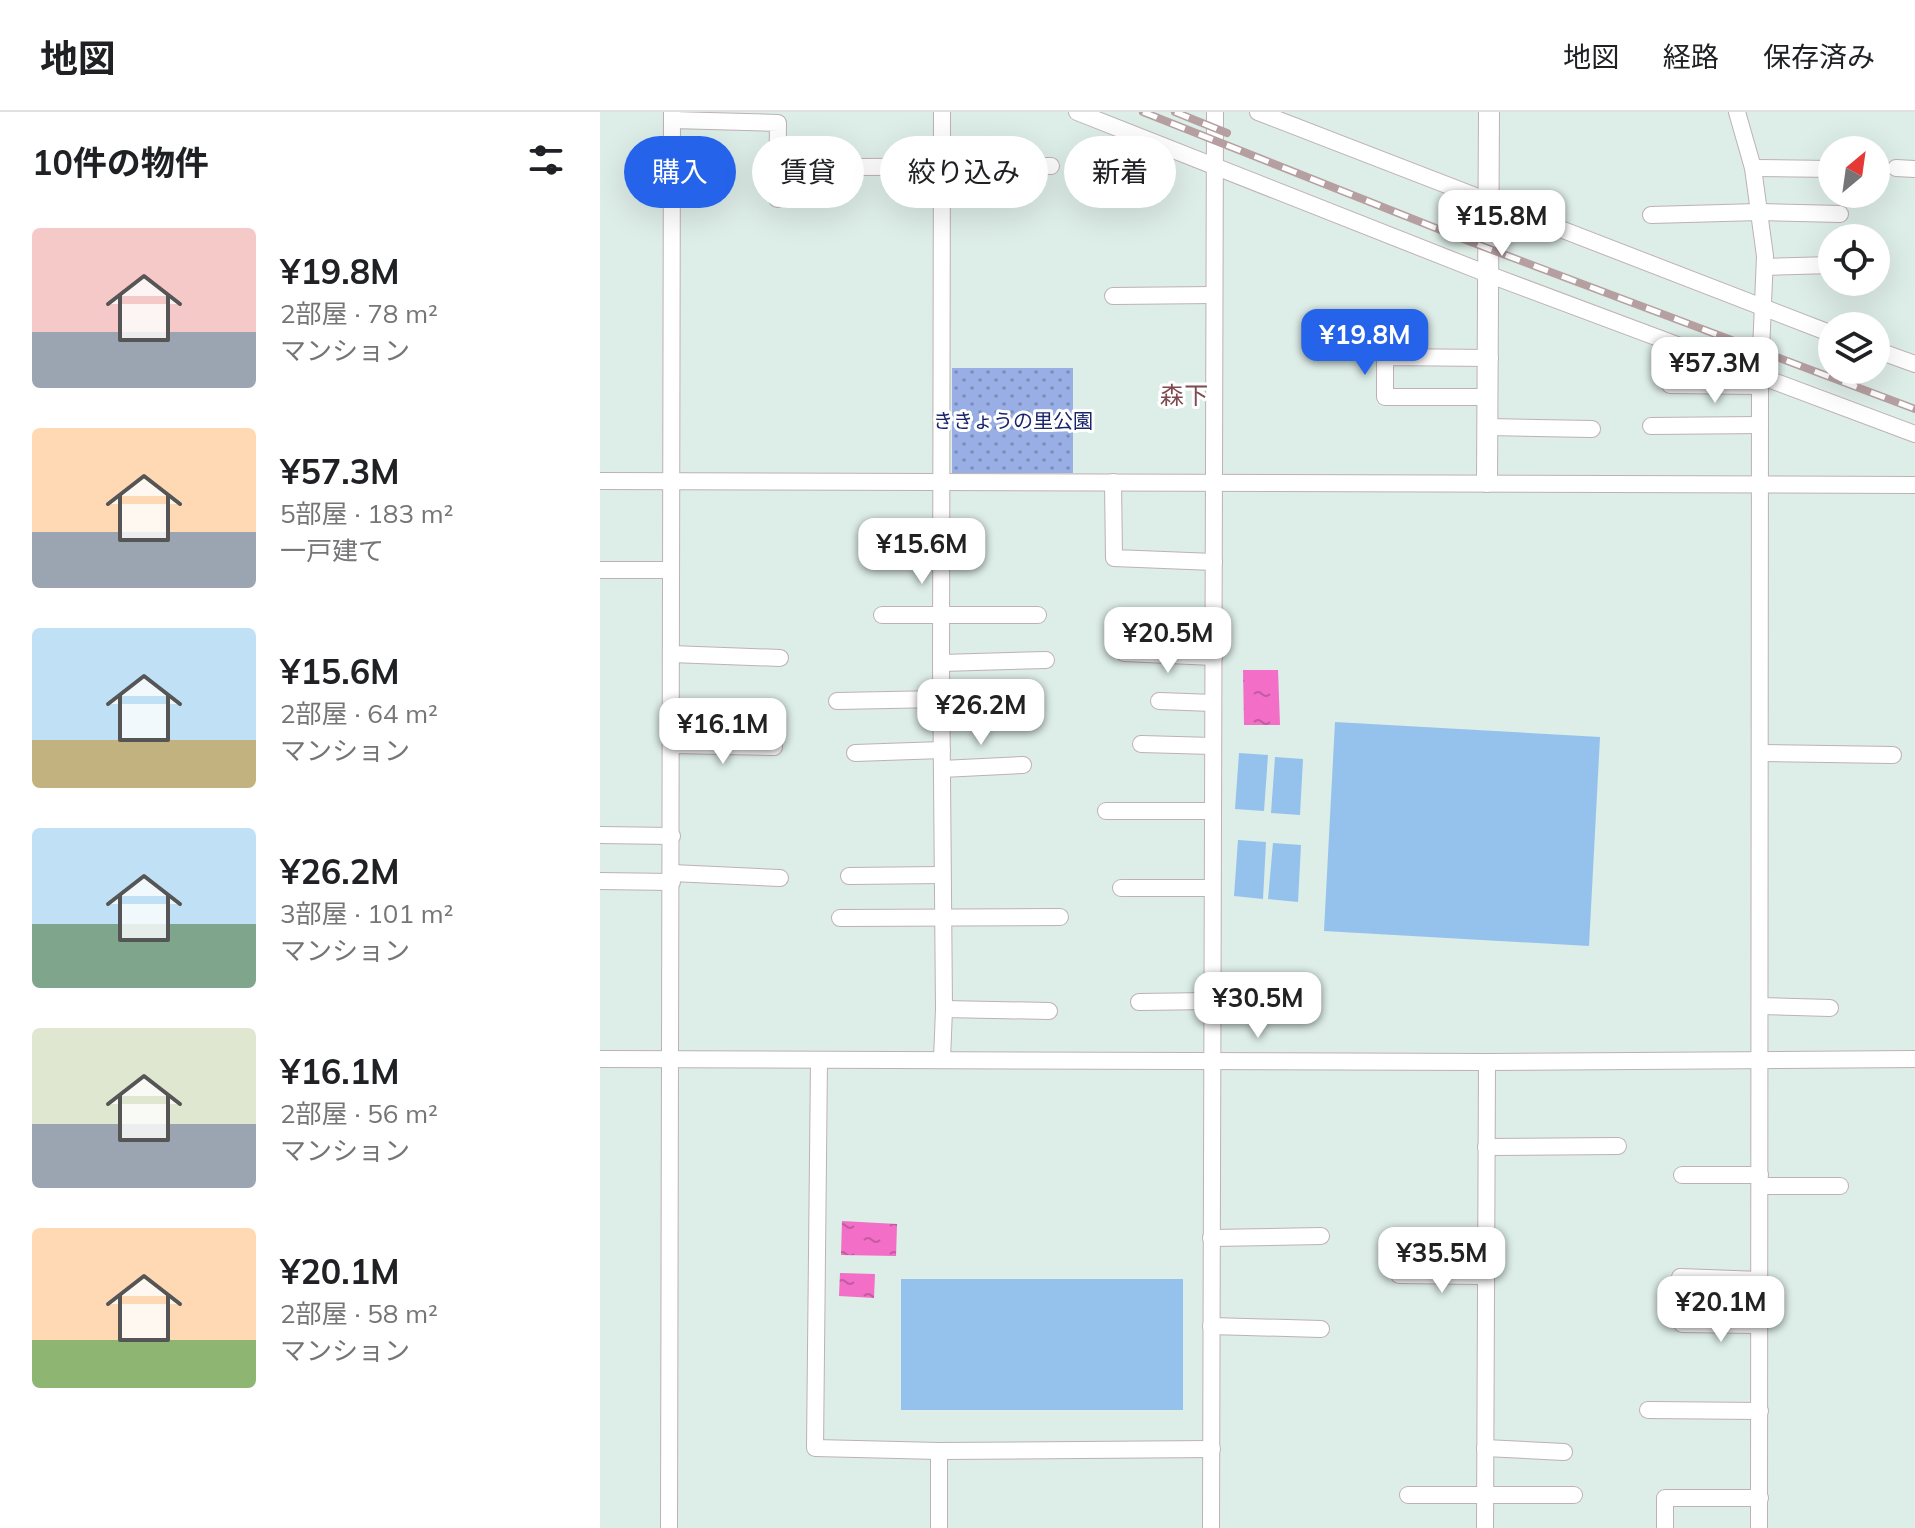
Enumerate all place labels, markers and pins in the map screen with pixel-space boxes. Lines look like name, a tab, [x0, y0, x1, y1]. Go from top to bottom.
pin: ¥15.8M	[1437, 190, 1567, 258]
pin: ¥19.8M	[1300, 309, 1430, 377]
pin: ¥57.3M	[1650, 337, 1780, 405]
pin: ¥15.6M	[857, 518, 987, 586]
pin: ¥20.5M	[1103, 607, 1233, 675]
pin: ¥26.2M	[916, 679, 1046, 747]
pin: ¥16.1M	[658, 698, 788, 766]
pin: ¥30.5M	[1193, 972, 1323, 1040]
pin: ¥35.5M	[1377, 1227, 1507, 1295]
pin: ¥20.1M	[1656, 1276, 1786, 1344]

